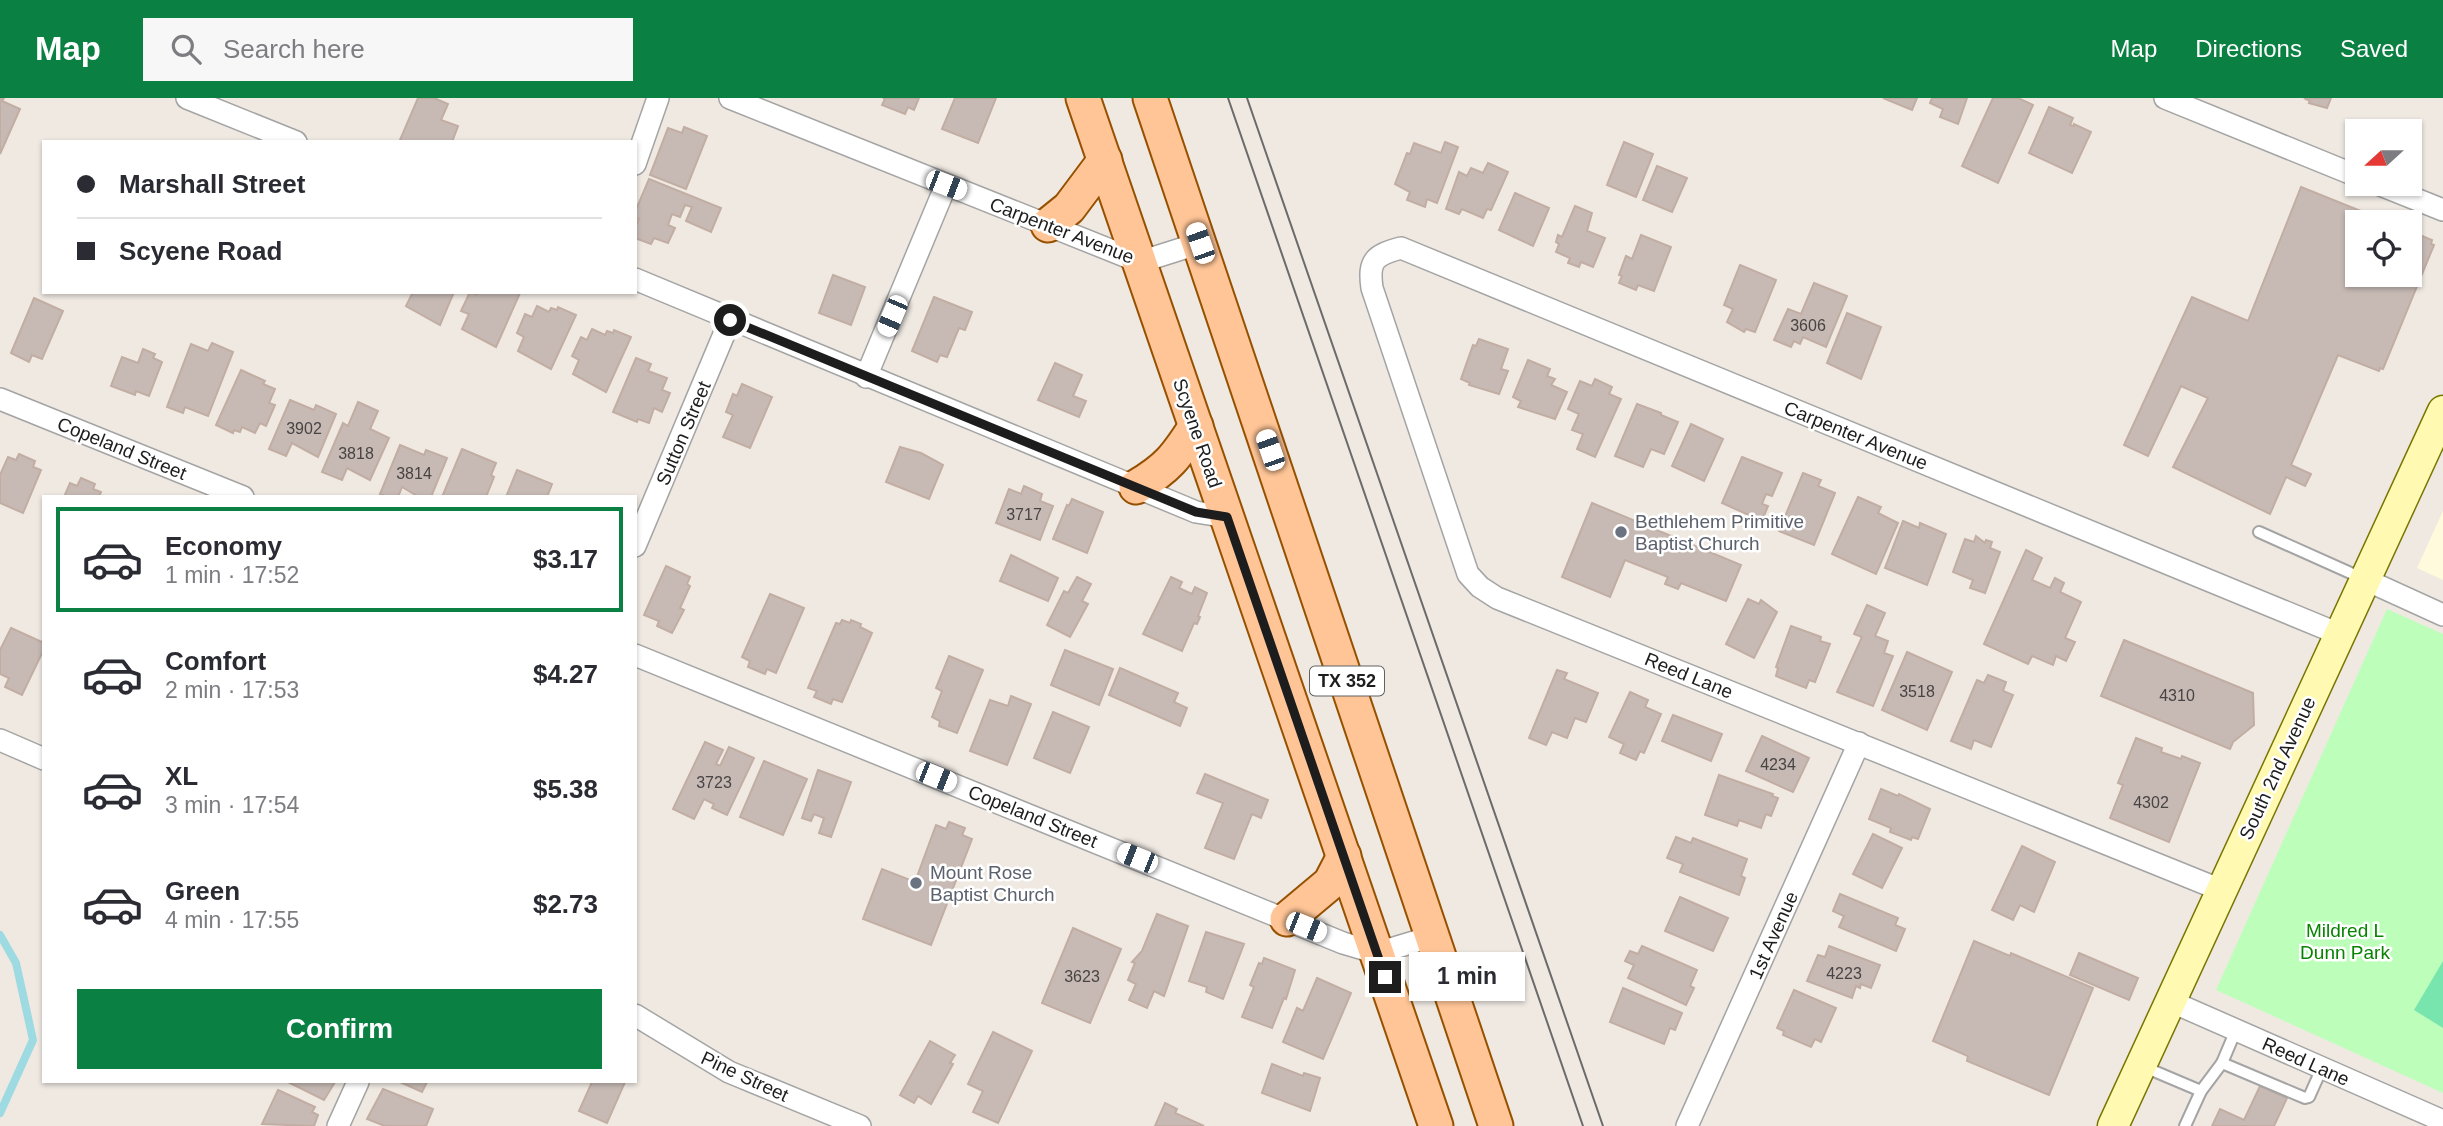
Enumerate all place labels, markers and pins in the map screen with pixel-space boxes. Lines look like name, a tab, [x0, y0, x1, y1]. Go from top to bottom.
place label: Bethlehem Primitive Baptist Church	[1635, 511, 1804, 554]
marker: Bethlehem Primitive Baptist Church	[1613, 524, 1629, 540]
place label: Mount Rose Baptist Church	[930, 862, 1055, 905]
marker: Mount Rose Baptist Church	[908, 875, 924, 891]

